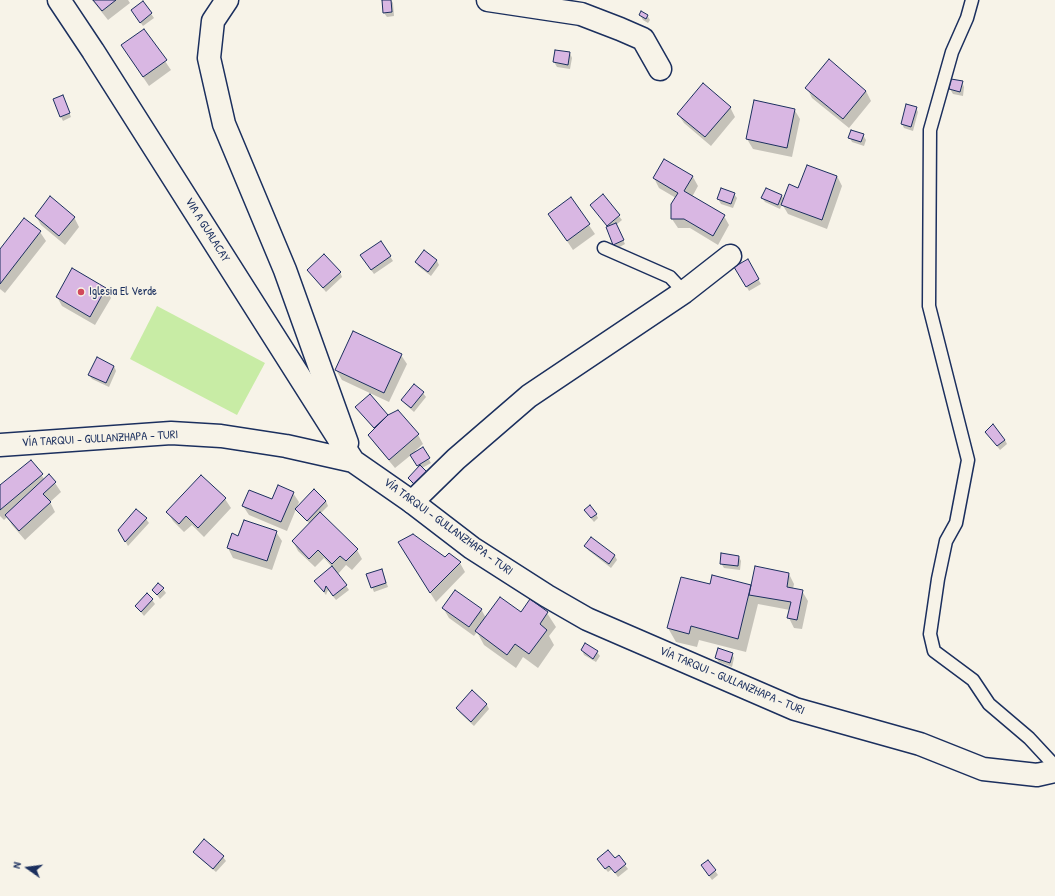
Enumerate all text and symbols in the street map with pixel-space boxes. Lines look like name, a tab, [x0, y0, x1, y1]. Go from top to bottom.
street label: VIA A GUALACAY	[182, 195, 232, 265]
place label: Iglesia El Verde	[89, 285, 157, 299]
marker: Iglesia El Verde	[76, 287, 86, 297]
street label: VÍA TARQUI - GULLANZHAPA - TURI	[22, 428, 178, 450]
street label: VÍA TARQUI - GULLANZHAPA - TURI	[381, 475, 515, 579]
street label: VÍA TARQUI - GULLANZHAPA - TURI	[657, 644, 807, 718]
north arrow	[8, 848, 48, 888]
text: N	[9, 861, 24, 870]

